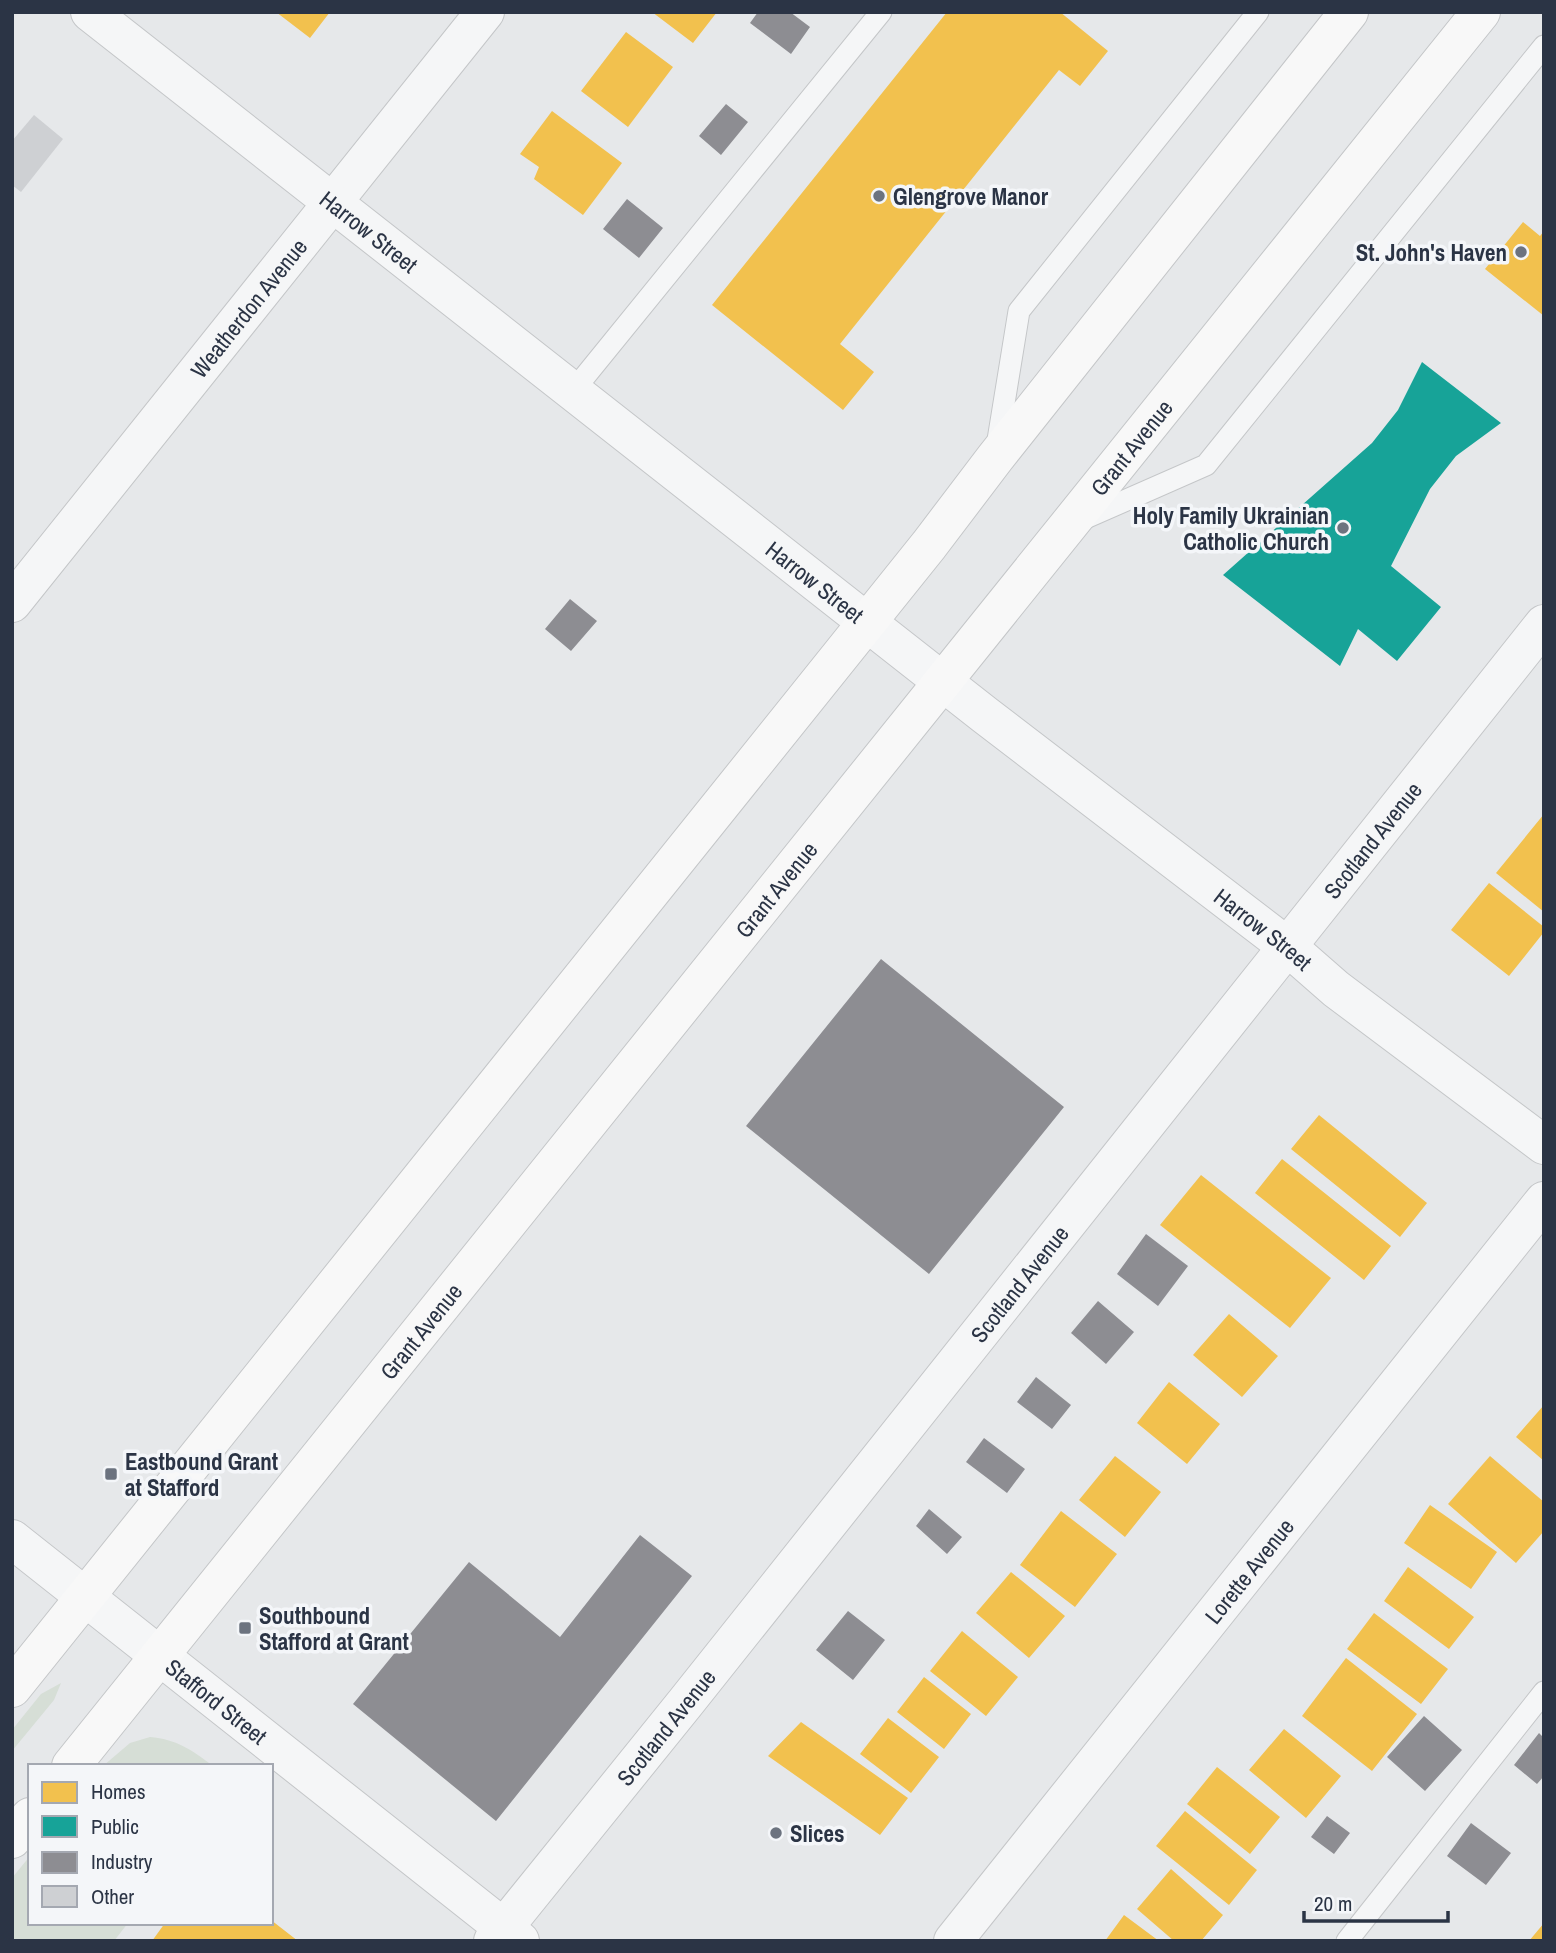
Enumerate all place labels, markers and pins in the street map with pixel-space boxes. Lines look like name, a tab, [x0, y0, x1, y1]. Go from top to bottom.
place label: Glengrove Manor	[893, 181, 1049, 212]
marker: Glengrove Manor	[871, 188, 887, 204]
place label: St. John's Haven	[1356, 237, 1507, 268]
marker: St. John's Haven	[1513, 244, 1529, 260]
place label: Holy Family Ukrainian Catholic Church	[1133, 500, 1329, 557]
marker: Holy Family Ukrainian Catholic Church	[1335, 520, 1351, 536]
place label: Eastbound Grant at Stafford	[125, 1446, 278, 1503]
marker: Eastbound Grant at Stafford	[103, 1466, 119, 1482]
place label: Southbound Stafford at Grant	[259, 1600, 409, 1657]
marker: Southbound Stafford at Grant	[237, 1620, 253, 1636]
place label: Slices	[790, 1818, 845, 1849]
marker: Slices	[768, 1825, 784, 1841]

